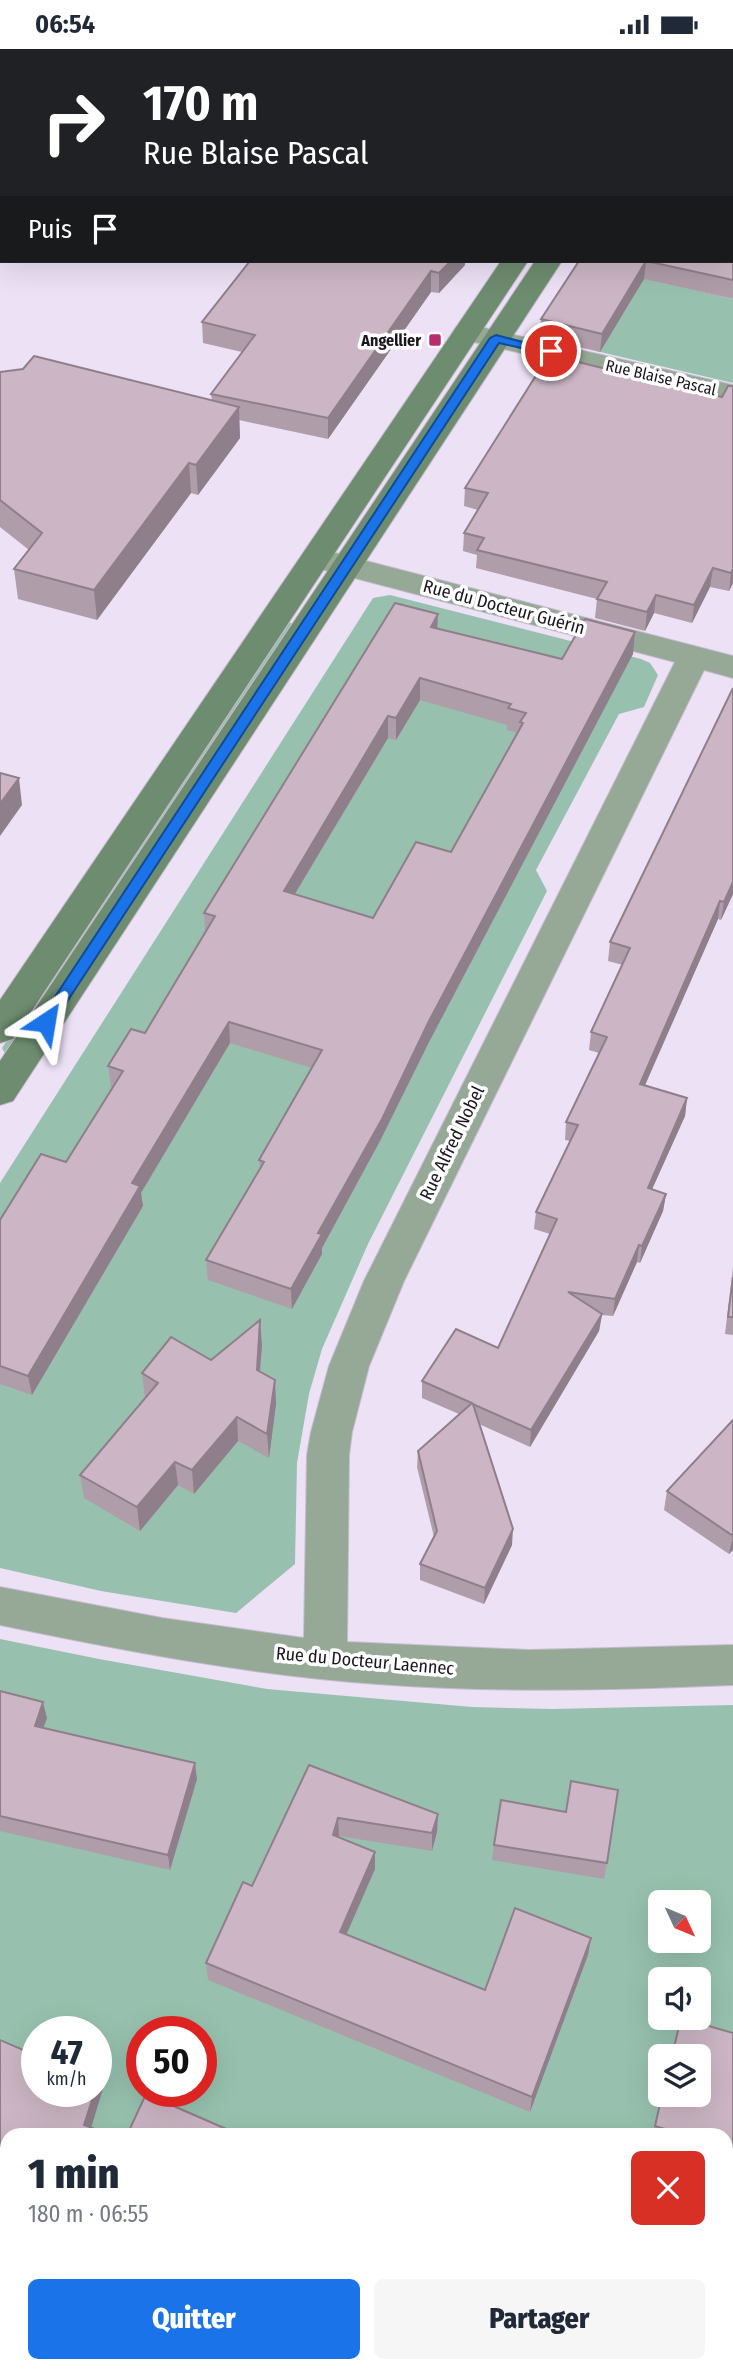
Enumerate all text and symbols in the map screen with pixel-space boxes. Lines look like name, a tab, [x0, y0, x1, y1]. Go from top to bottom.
text: 06:54	[35, 9, 95, 40]
text: 170 m	[143, 74, 259, 133]
icon: right	[28, 77, 119, 168]
text: Rue Blaise Pascal	[143, 134, 368, 172]
icon: arrive	[86, 210, 124, 248]
text: Puis	[28, 214, 72, 245]
pin	[521, 321, 581, 381]
place label: Angellier	[360, 331, 421, 350]
marker: Angellier	[427, 332, 443, 348]
icon: arrive	[532, 332, 570, 370]
street label: Rue Blaise Pascal	[604, 356, 718, 399]
street label: Rue du Docteur Guérin	[421, 575, 587, 639]
position arrow	[9, 985, 83, 1059]
street label: Rue Alfred Nobel	[415, 1082, 489, 1204]
street label: Rue du Docteur Laennec	[275, 1642, 455, 1680]
north arrow	[648, 1890, 710, 1953]
map controls	[648, 1890, 711, 2107]
button: sound	[648, 1967, 711, 2030]
speed limit sign: 50	[126, 2016, 217, 2107]
text: 47	[50, 2031, 83, 2073]
button: layers	[648, 2044, 711, 2107]
text: km/h	[46, 2068, 87, 2090]
text: 1 min	[28, 2149, 119, 2199]
button: close	[631, 2151, 705, 2225]
text: 180 m · 06:55	[28, 2200, 149, 2228]
button: Quitter	[28, 2279, 360, 2359]
button: Partager	[374, 2279, 705, 2359]

